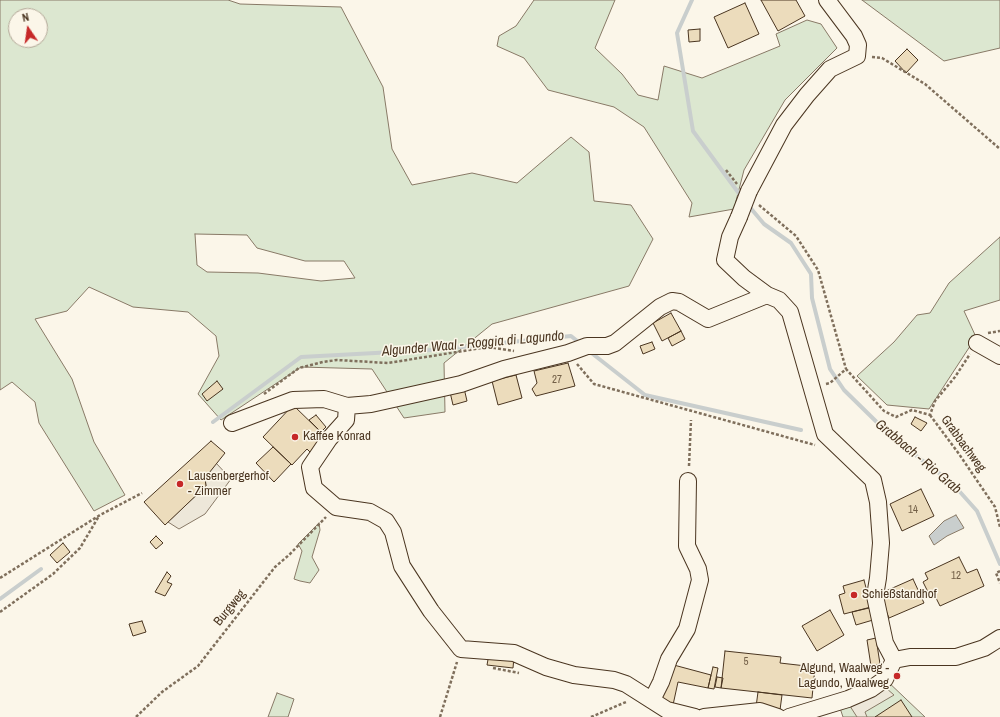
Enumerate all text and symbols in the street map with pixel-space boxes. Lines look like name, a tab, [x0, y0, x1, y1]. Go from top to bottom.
north arrow	[8, 8, 48, 48]
text: N	[21, 10, 30, 25]
water label: Algunder Waal - Roggia di Lagundo	[381, 328, 565, 360]
house number: 27	[552, 373, 562, 387]
street label: Grabbachweg	[937, 413, 989, 475]
water label: Grabbach - Rio Grab	[872, 416, 964, 498]
place label: Kaffee Konrad	[303, 429, 371, 445]
marker: Kaffee Konrad	[290, 432, 300, 442]
place label: Lausenbergerhof - Zimmer	[188, 469, 269, 500]
marker: Lausenbergerhof - Zimmer	[175, 479, 185, 489]
house number: 14	[908, 503, 918, 517]
house number: 12	[951, 569, 961, 583]
street label: Burgweg	[211, 587, 249, 629]
place label: Schießstandhof	[862, 587, 937, 603]
marker: Schießstandhof	[849, 590, 859, 600]
house number: 5	[743, 655, 749, 669]
place label: Algund, Waalweg - Lagundo, Waalweg	[798, 661, 889, 692]
marker: Algund, Waalweg - Lagundo, Waalweg	[892, 671, 902, 681]

